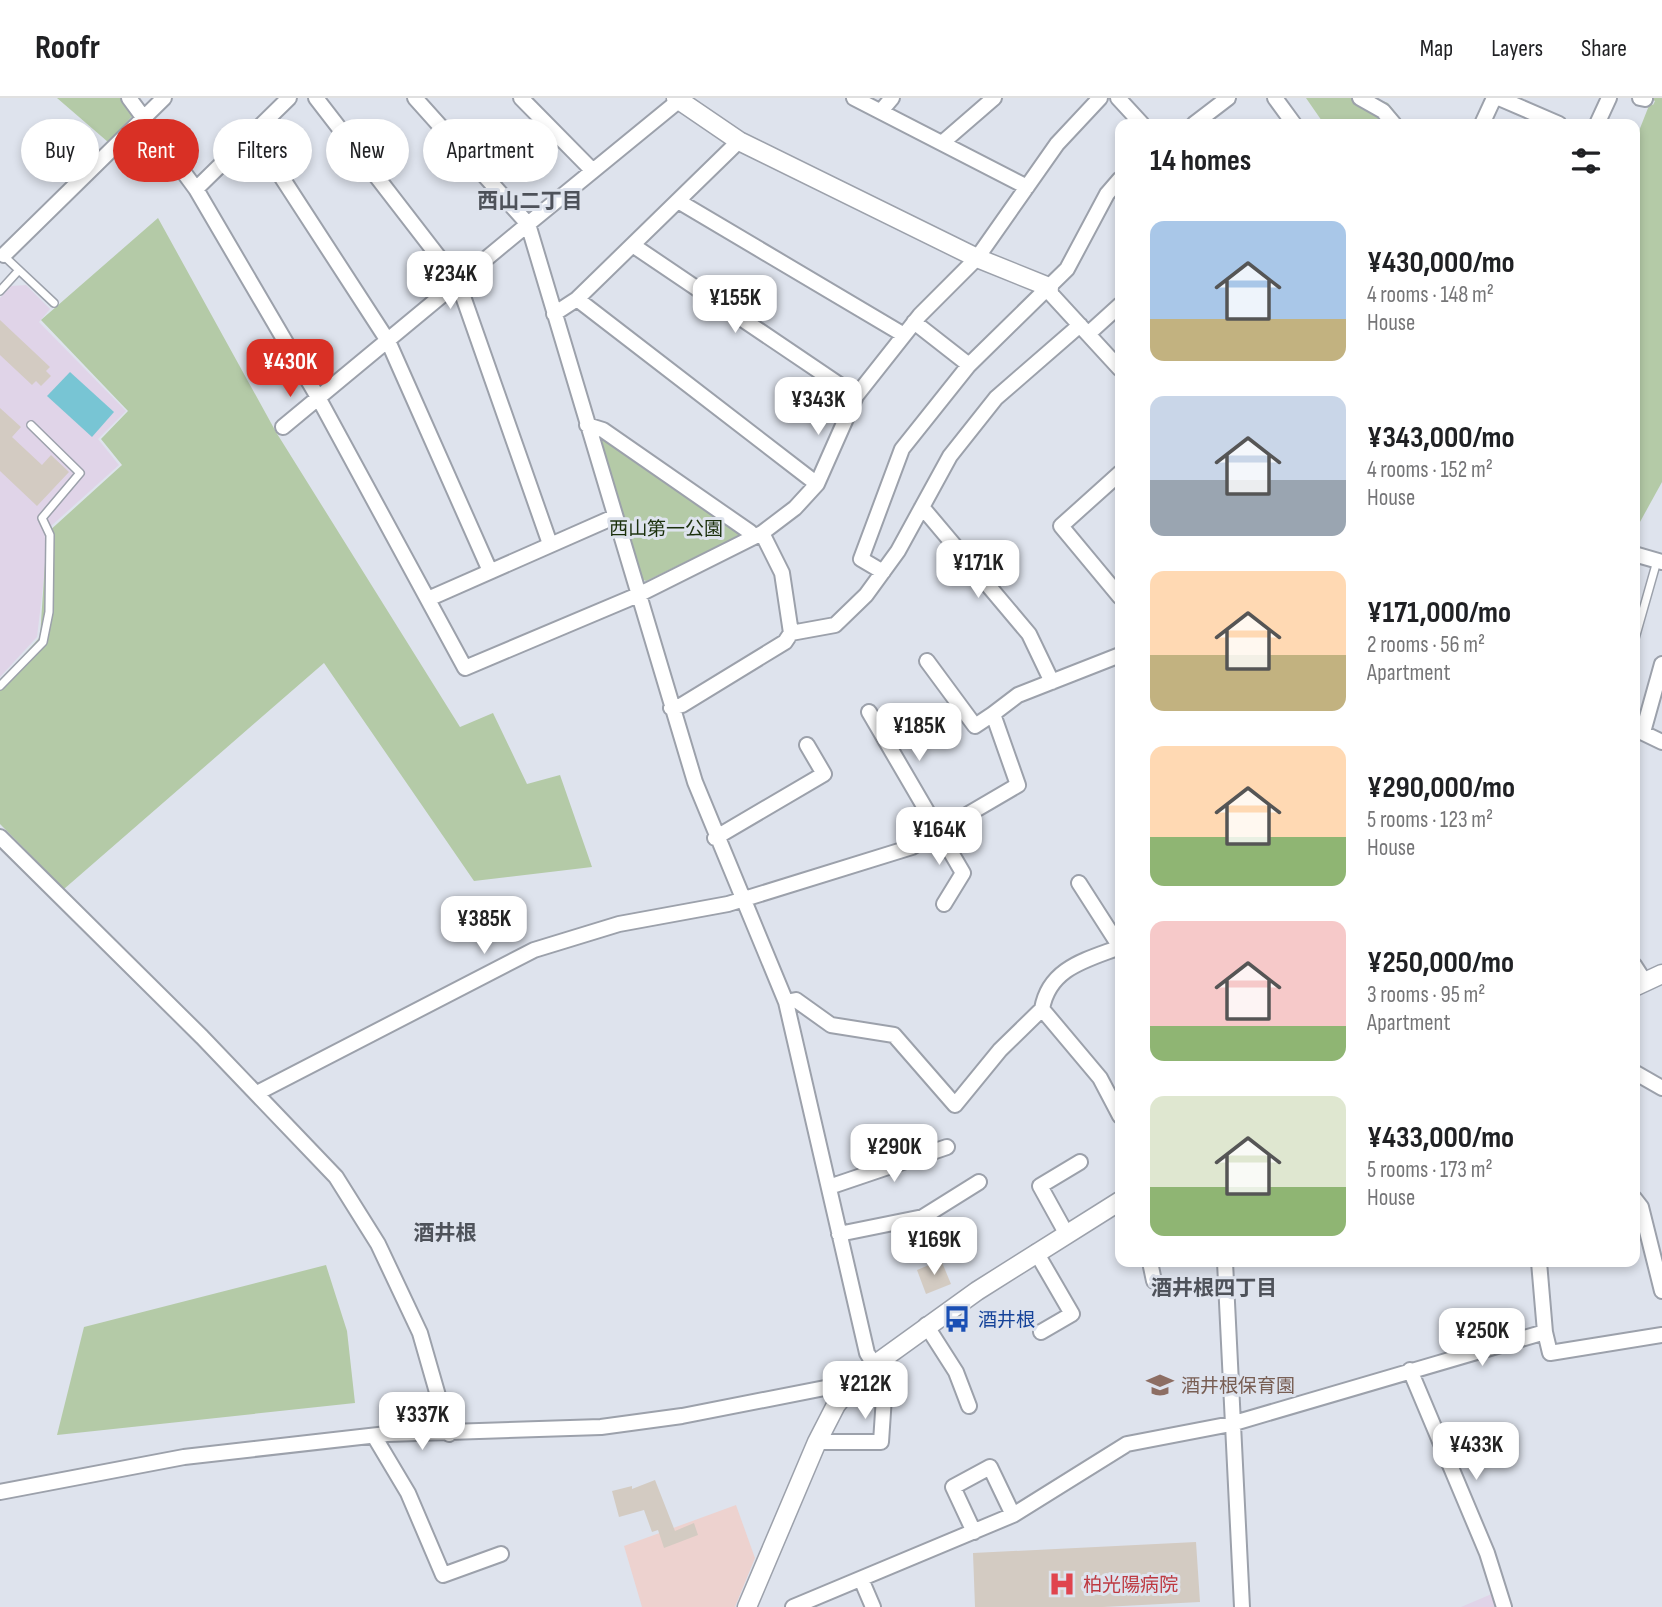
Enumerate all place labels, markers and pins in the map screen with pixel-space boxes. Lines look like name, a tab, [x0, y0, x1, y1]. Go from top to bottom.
pin: ¥234K	[401, 252, 499, 311]
pin: ¥155K	[686, 275, 784, 335]
pin: ¥430K	[241, 340, 339, 399]
pin: ¥343K	[769, 378, 867, 437]
pin: ¥171K	[929, 540, 1027, 600]
pin: ¥185K	[870, 704, 968, 763]
pin: ¥164K	[890, 808, 988, 867]
pin: ¥385K	[435, 896, 533, 956]
pin: ¥290K	[845, 1124, 943, 1184]
pin: ¥169K	[885, 1218, 983, 1277]
bus stop icon: 酒井根	[942, 1304, 972, 1334]
pin: ¥250K	[1433, 1308, 1531, 1368]
place label: 酒井根	[978, 1309, 1035, 1332]
pin: ¥212K	[816, 1362, 914, 1421]
school or university icon: 酒井根保育園	[1145, 1370, 1175, 1400]
place label: 酒井根保育園	[1181, 1375, 1295, 1398]
pin: ¥337K	[373, 1392, 471, 1452]
pin: ¥433K	[1427, 1422, 1525, 1482]
hospital icon: 柏光陽病院	[1047, 1569, 1077, 1599]
place label: 柏光陽病院	[1083, 1574, 1178, 1597]

